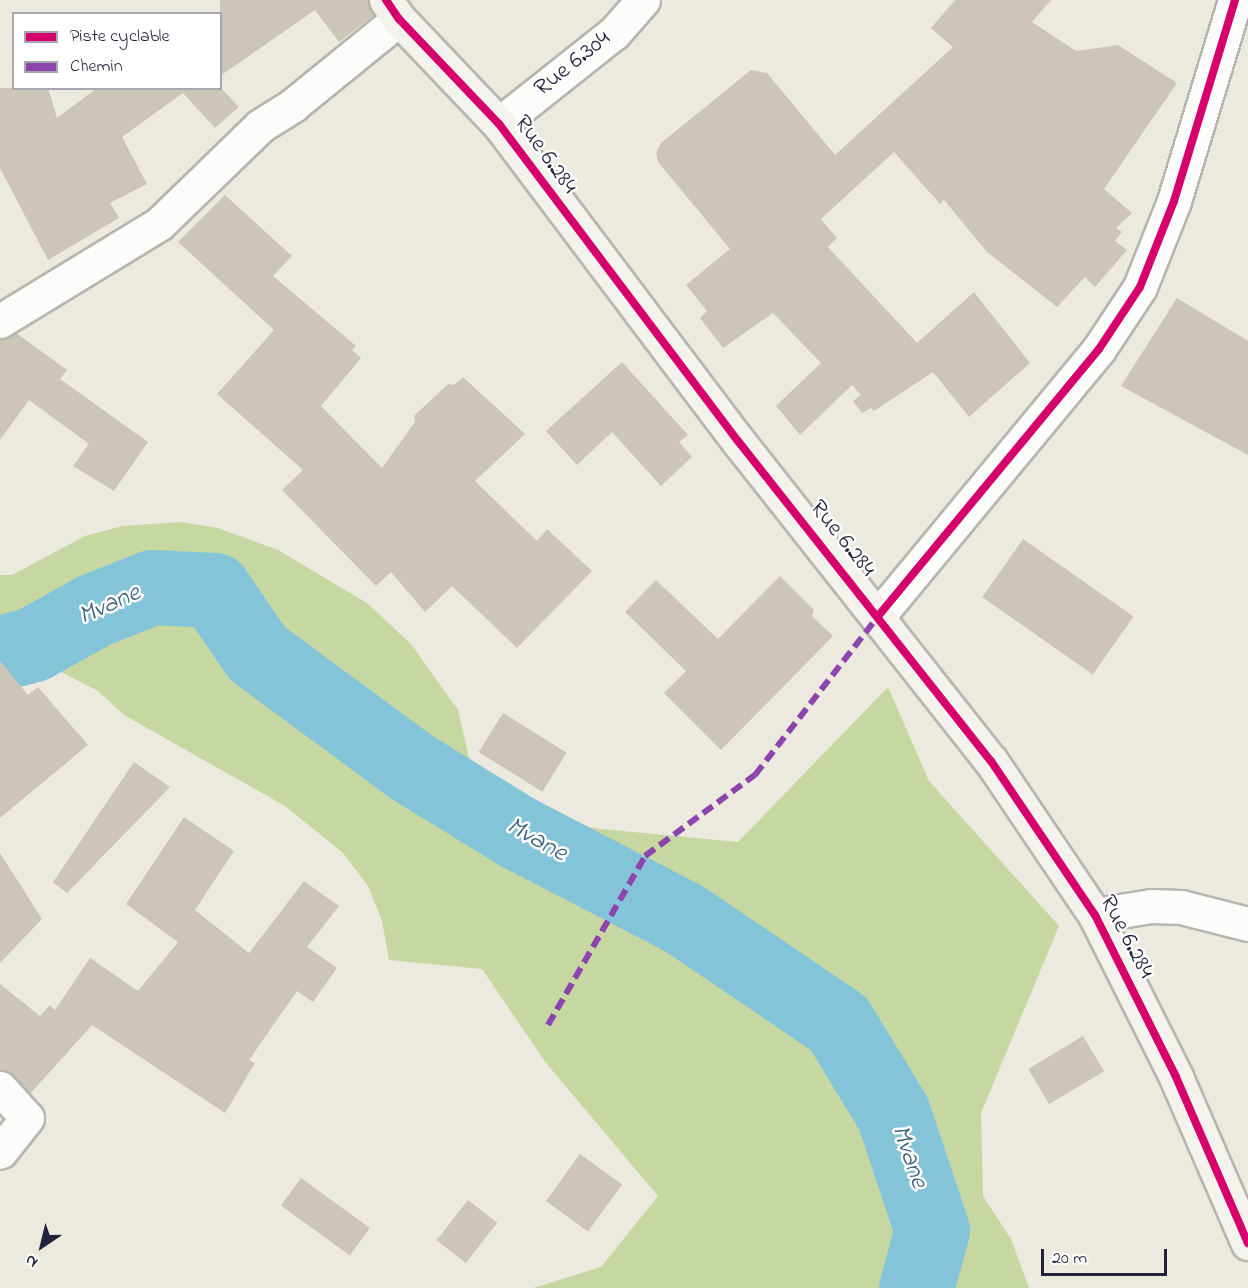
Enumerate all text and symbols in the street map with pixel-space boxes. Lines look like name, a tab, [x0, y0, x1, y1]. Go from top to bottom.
legend	[12, 12, 222, 90]
text: Piste cyclable	[70, 24, 170, 50]
street label: Rue 6.304	[529, 25, 617, 103]
text: Chemin	[70, 54, 123, 80]
street label: Rue 6.284	[507, 110, 583, 200]
street label: Rue 6.284	[803, 495, 881, 583]
water label: Mvane	[74, 579, 146, 633]
water label: Mvane	[500, 812, 572, 870]
street label: Rue 6.284	[1092, 891, 1160, 983]
water label: Mvane	[883, 1122, 933, 1192]
north arrow	[12, 1216, 72, 1276]
scale bar	[1044, 1237, 1170, 1275]
text: 20 m	[1052, 1246, 1087, 1272]
text: N	[20, 1248, 43, 1274]

